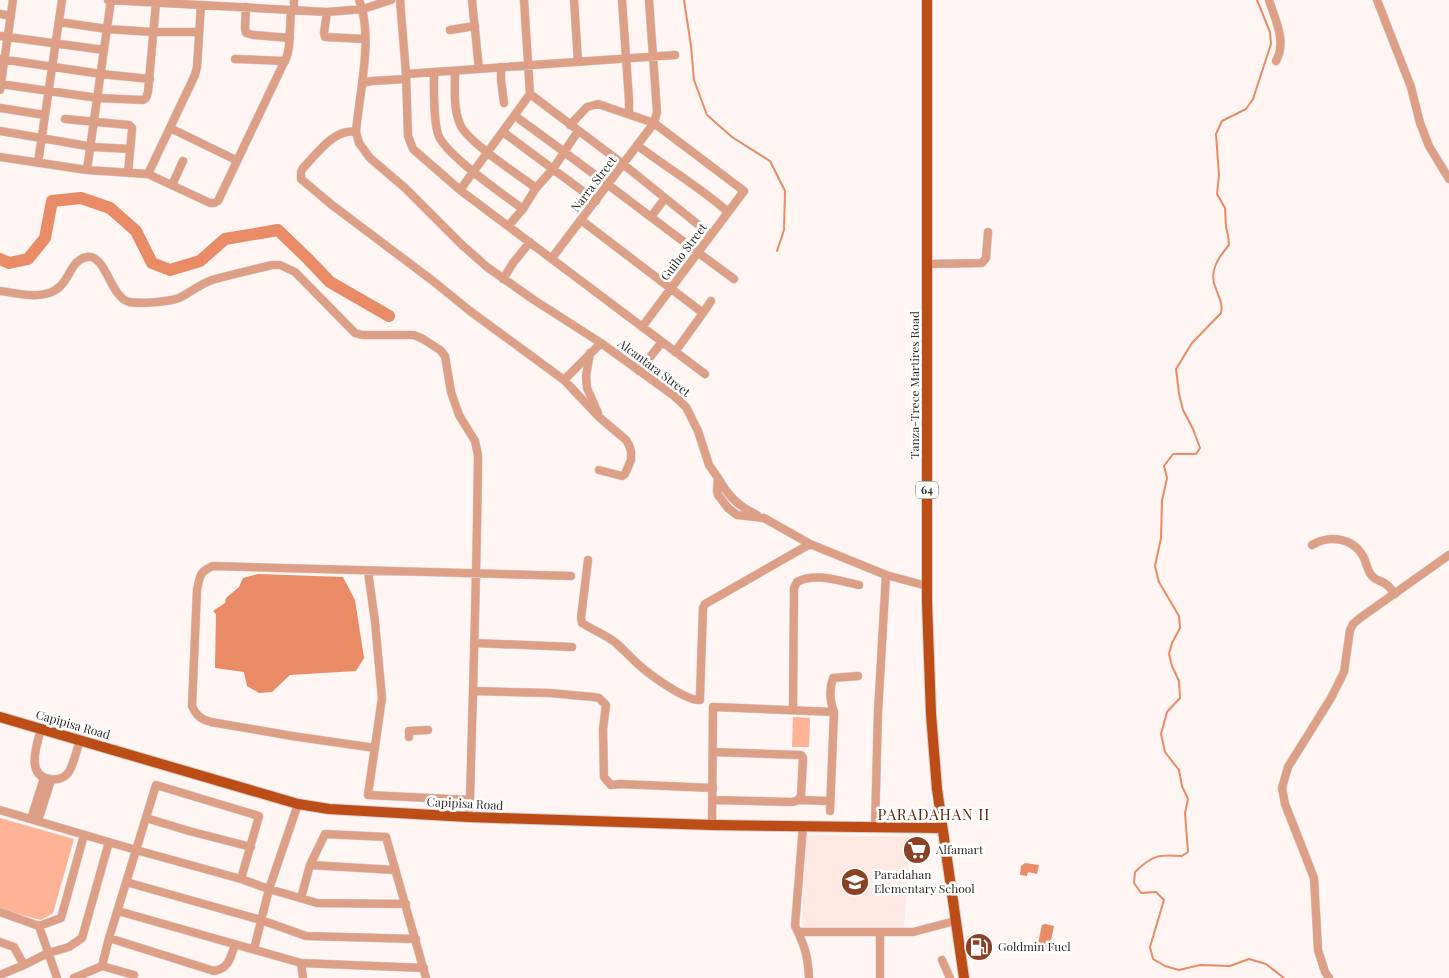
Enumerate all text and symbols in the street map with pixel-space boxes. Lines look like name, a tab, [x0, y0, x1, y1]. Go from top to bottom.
street label: Narra Street	[567, 152, 620, 215]
street label: Guiho Street	[656, 219, 710, 283]
street label: Tanza-Trece Martires Road	[906, 311, 922, 459]
street label: Alcantara Street	[614, 334, 695, 400]
road number: 64	[916, 482, 938, 498]
street label: Capipisa Road	[34, 706, 112, 742]
street label: Capipisa Road	[426, 793, 504, 813]
district label: PARADAHAN II	[878, 804, 990, 824]
supermarket icon: Alfamart	[902, 835, 932, 865]
place label: Alfamart	[935, 841, 984, 857]
place label: Paradahan Elementary School	[874, 866, 975, 896]
school or university icon: Paradahan Elementary School	[840, 867, 870, 897]
fuel station icon: Goldmin Fuel	[964, 932, 994, 962]
place label: Goldmin Fuel	[998, 938, 1071, 954]

